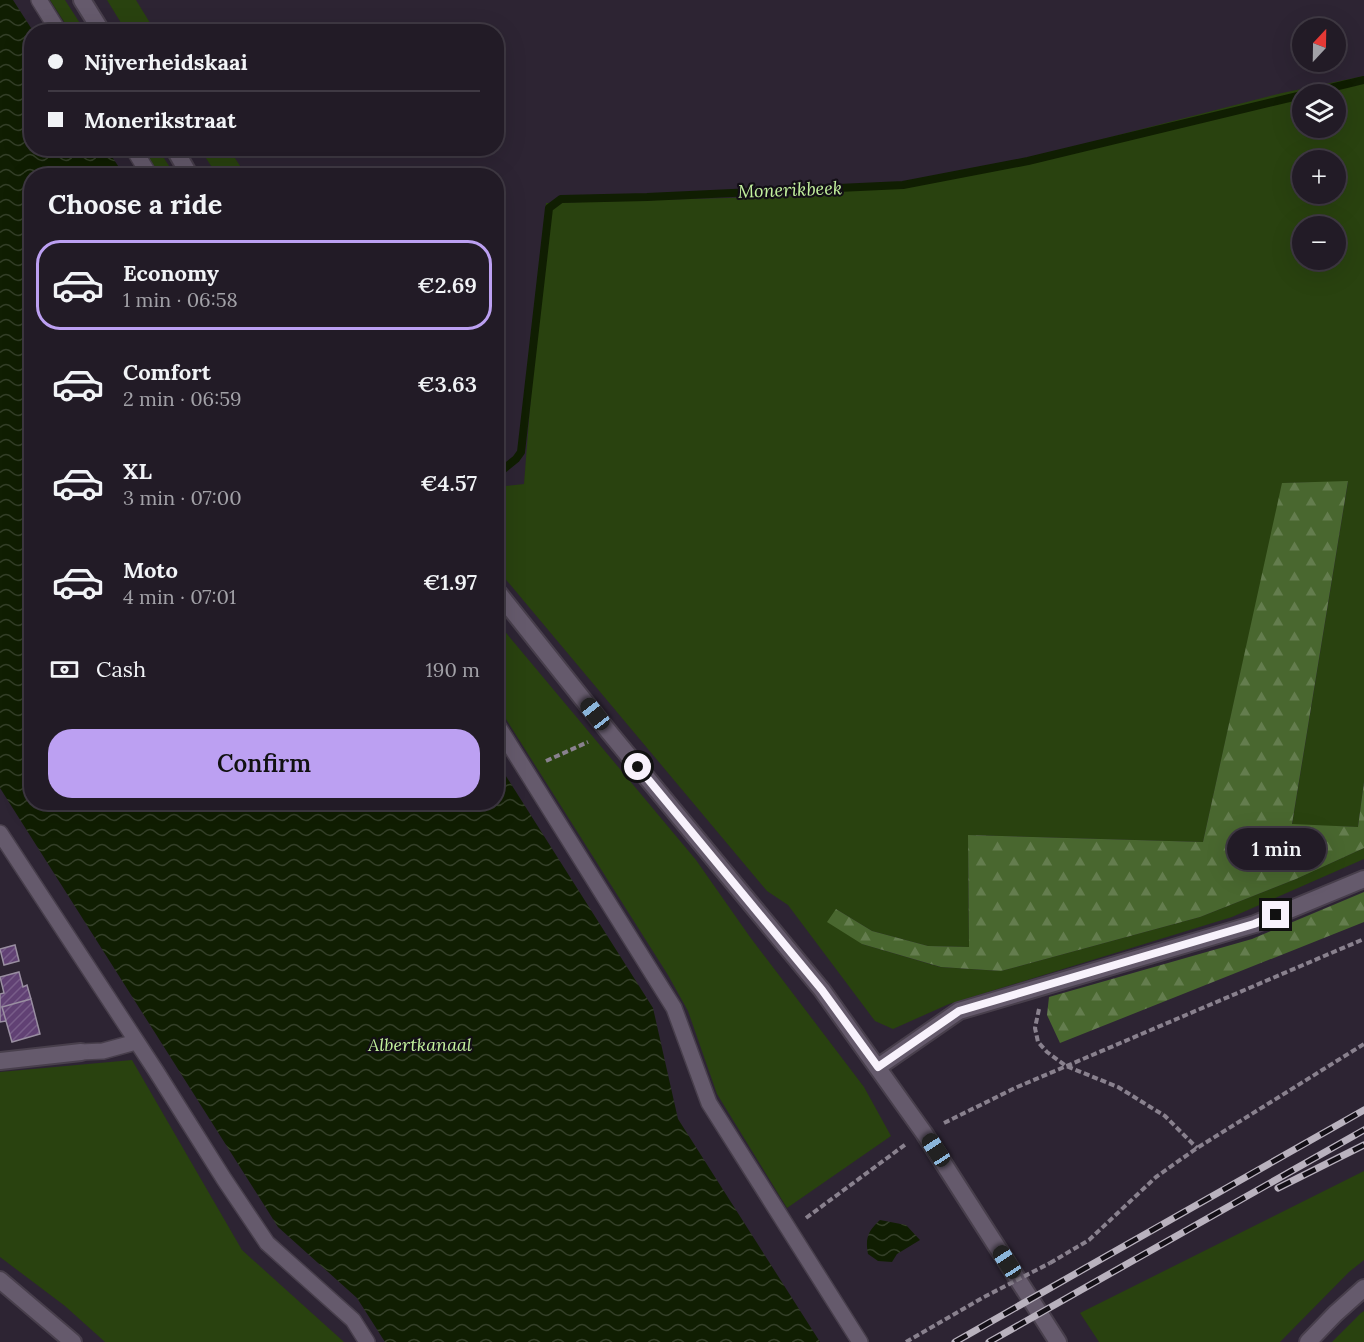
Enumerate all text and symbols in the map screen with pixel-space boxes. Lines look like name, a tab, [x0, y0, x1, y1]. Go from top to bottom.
north arrow	[1292, 18, 1346, 72]
map controls	[1292, 18, 1346, 270]
text: Nijverheidskaai	[84, 48, 248, 76]
button: layers	[1292, 84, 1346, 138]
text: Monerikstraat	[84, 106, 236, 134]
button: +	[1292, 150, 1346, 204]
water label: Monerikbeek	[737, 176, 843, 203]
text: Choose a ride	[48, 187, 222, 221]
button: −	[1292, 216, 1346, 270]
icon: car	[51, 258, 105, 312]
text: Economy	[123, 259, 219, 287]
text: €2.69	[417, 271, 477, 299]
text: 1 min · 06:58	[123, 287, 238, 312]
icon: car	[51, 357, 105, 411]
text: Comfort	[123, 358, 211, 386]
text: €3.63	[417, 370, 477, 398]
text: 2 min · 06:59	[123, 386, 242, 411]
icon: car	[51, 456, 105, 510]
text: XL	[123, 457, 152, 485]
text: €4.57	[420, 469, 477, 497]
text: 3 min · 07:00	[123, 485, 242, 510]
icon: car	[51, 555, 105, 609]
text: Moto	[123, 556, 178, 584]
text: €1.97	[423, 568, 477, 596]
text: 4 min · 07:01	[123, 584, 236, 609]
icon: cash	[48, 653, 81, 686]
text: Cash	[96, 655, 146, 683]
text: 190 m	[426, 657, 480, 682]
car	[577, 694, 613, 734]
button: Confirm	[48, 729, 480, 798]
route start	[624, 753, 651, 780]
callout: 1 min	[1226, 828, 1326, 870]
text: 1 min	[1251, 836, 1302, 861]
route end	[1262, 901, 1289, 928]
water label: Albertkanaal	[367, 1033, 472, 1056]
car	[919, 1130, 953, 1170]
car	[990, 1242, 1024, 1282]

